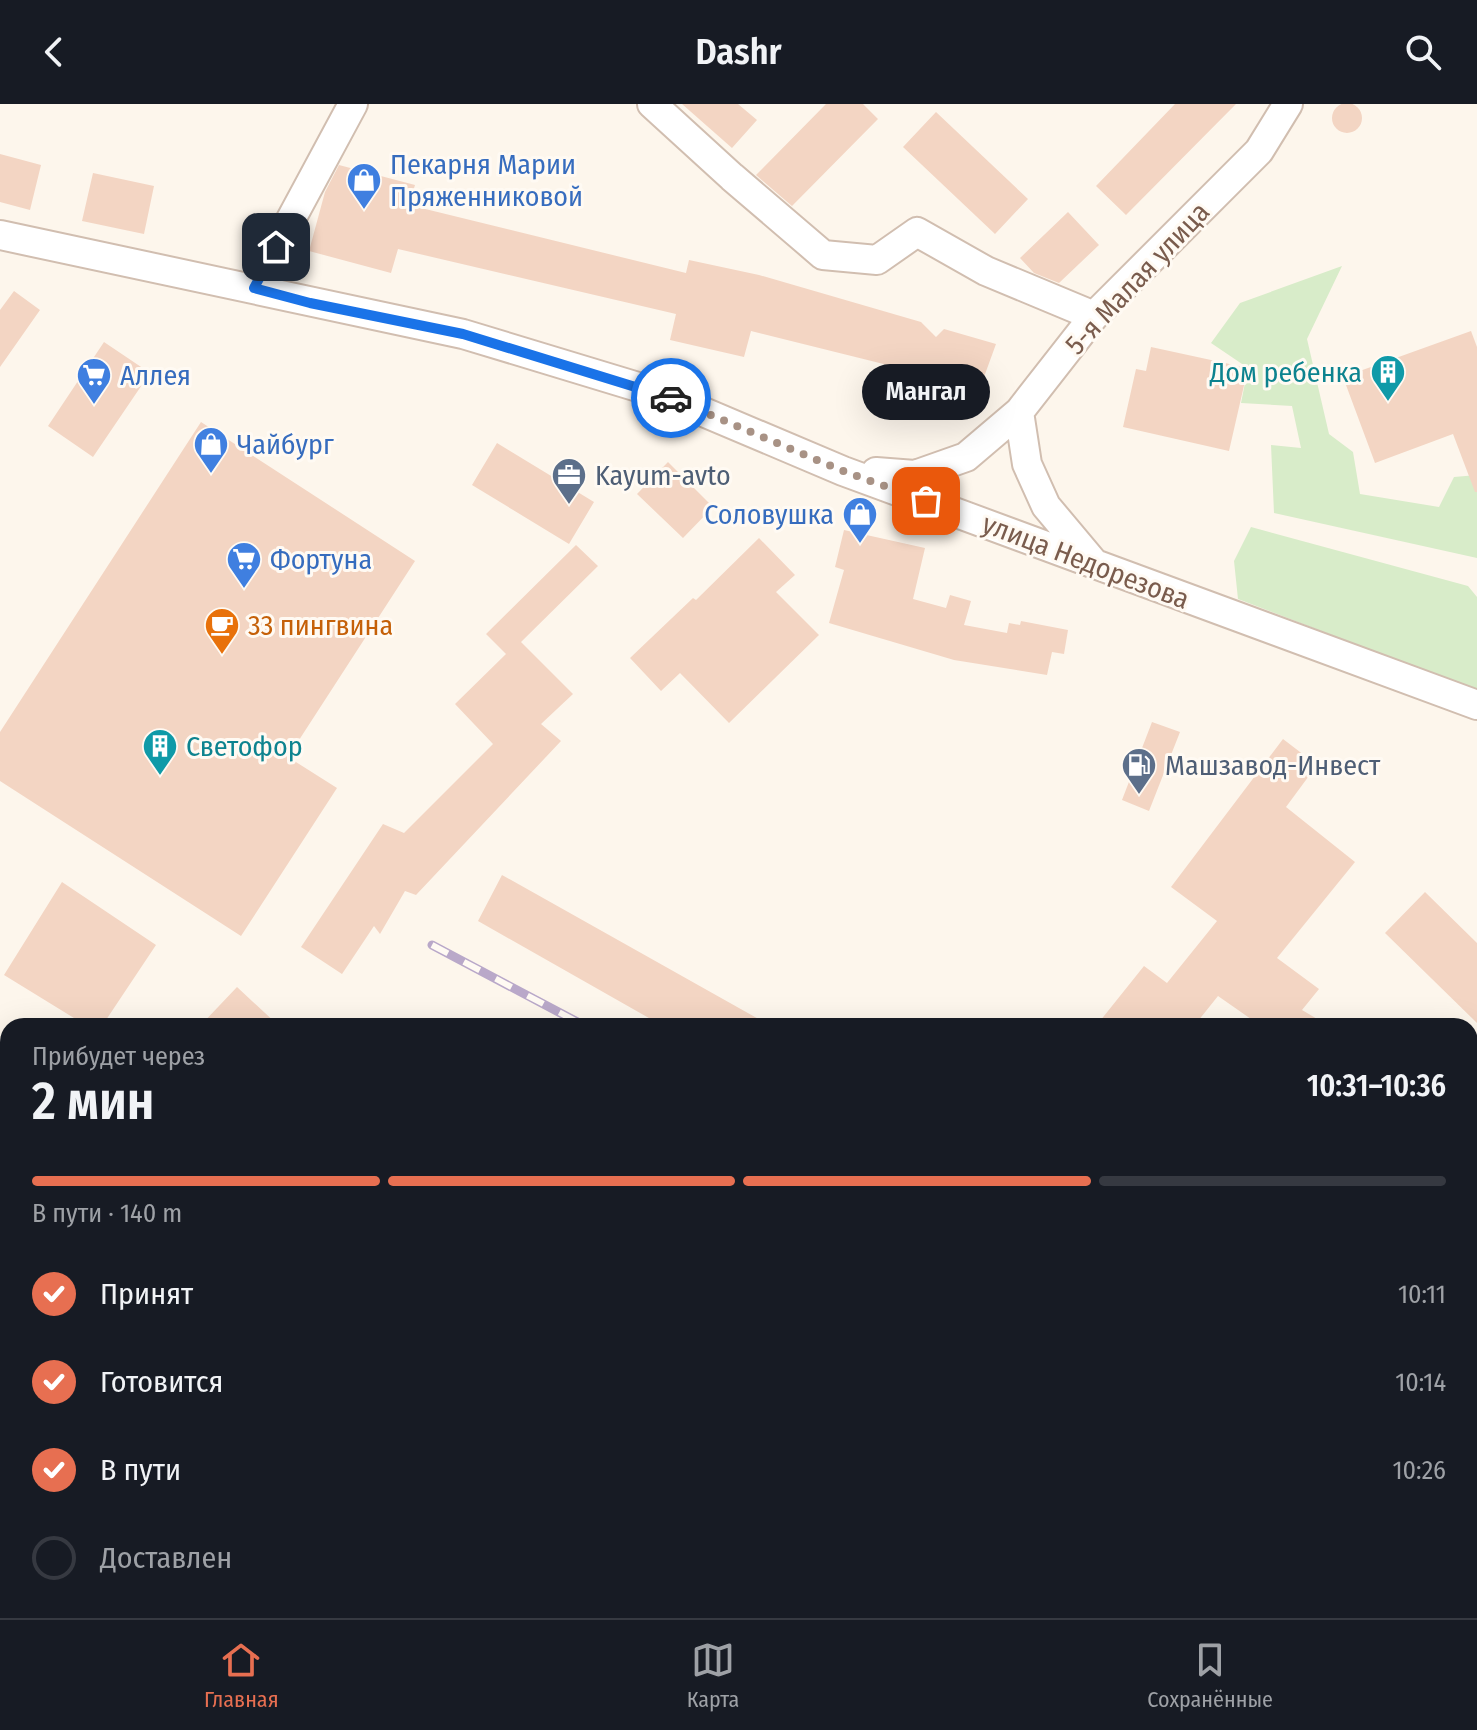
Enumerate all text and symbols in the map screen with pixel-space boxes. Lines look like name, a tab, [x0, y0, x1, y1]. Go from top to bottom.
icon: back	[32, 30, 76, 74]
text: Dashr	[695, 30, 782, 74]
icon: search	[1401, 30, 1445, 74]
place label: Пекарня Марии Пряженниковой	[390, 148, 583, 213]
shop icon: Пекарня Марии Пряженниковой	[345, 161, 383, 211]
street label: 5-я Малая улица	[1059, 196, 1216, 361]
pin	[242, 213, 310, 281]
icon: home	[254, 225, 298, 269]
building icon: Дом ребенка	[1369, 353, 1407, 403]
supermarket icon: Аллея	[75, 356, 113, 406]
place label: Дом ребенка	[1209, 356, 1362, 389]
courier	[631, 358, 711, 438]
place label: Аллея	[120, 359, 191, 392]
callout: Мангал	[862, 365, 990, 421]
icon: car	[649, 376, 693, 420]
text: Мангал	[886, 376, 966, 407]
shop icon: Чайбург	[192, 425, 230, 475]
place label: Чайбург	[237, 428, 334, 461]
office icon: Kayum-avto	[550, 456, 588, 506]
place label: Kayum-avto	[595, 459, 731, 492]
pin	[892, 467, 960, 535]
icon: bag	[904, 479, 948, 523]
shop icon: Соловушка	[841, 495, 879, 545]
place label: Соловушка	[704, 498, 834, 531]
street label: улица Недорезова	[978, 507, 1194, 616]
supermarket icon: Фортуна	[225, 540, 263, 590]
place label: Фортуна	[270, 543, 372, 576]
cafe icon: 33 пингвина	[203, 606, 241, 656]
place label: 33 пингвина	[248, 609, 393, 642]
building icon: Светофор	[141, 727, 179, 777]
place label: Светофор	[186, 730, 303, 763]
fuel station icon: Машзавод-Инвест	[1120, 746, 1158, 796]
place label: Машзавод-Инвест	[1165, 749, 1381, 782]
text: Прибудет через	[32, 1041, 205, 1072]
text: 10:31–10:36	[1307, 1068, 1446, 1104]
text: 2 мин	[32, 1070, 155, 1133]
text: В пути · 140 m	[32, 1198, 182, 1229]
icon: check	[32, 1272, 76, 1316]
text: Принят	[100, 1276, 193, 1312]
text: 10:11	[1398, 1279, 1446, 1310]
icon: check	[32, 1360, 76, 1404]
text: Готовится	[100, 1364, 223, 1400]
text: 10:14	[1395, 1367, 1446, 1398]
icon: check	[32, 1448, 76, 1492]
text: В пути	[100, 1452, 181, 1488]
text: 10:26	[1392, 1455, 1446, 1486]
text: Доставлен	[100, 1540, 232, 1576]
tab: Главная	[204, 1638, 279, 1713]
tab: Карта	[687, 1638, 739, 1713]
tab: Сохранённые	[1147, 1638, 1273, 1713]

